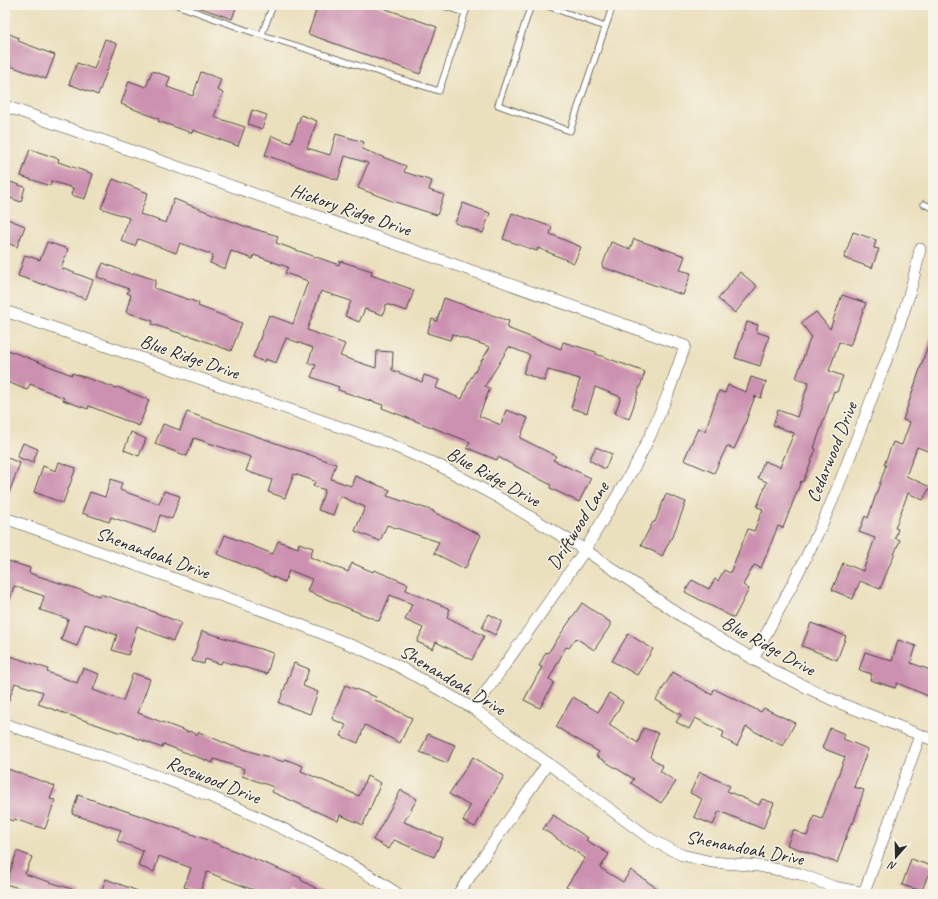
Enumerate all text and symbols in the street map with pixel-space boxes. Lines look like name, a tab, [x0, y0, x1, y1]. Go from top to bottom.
street label: Hickory Ridge Drive	[288, 178, 416, 242]
street label: Blue Ridge Drive	[137, 329, 244, 386]
street label: Cedarwood Drive	[801, 397, 864, 506]
street label: Blue Ridge Drive	[443, 441, 546, 513]
street label: Driftwood Lane	[541, 476, 615, 574]
street label: Shenandoah Drive	[93, 521, 214, 585]
street label: Blue Ridge Drive	[718, 610, 821, 682]
street label: Shenandoah Drive	[395, 639, 511, 722]
street label: Rosewood Drive	[163, 750, 266, 810]
street label: Shenandoah Drive	[684, 825, 807, 871]
north arrow	[876, 837, 916, 877]
text: N	[885, 858, 898, 874]

